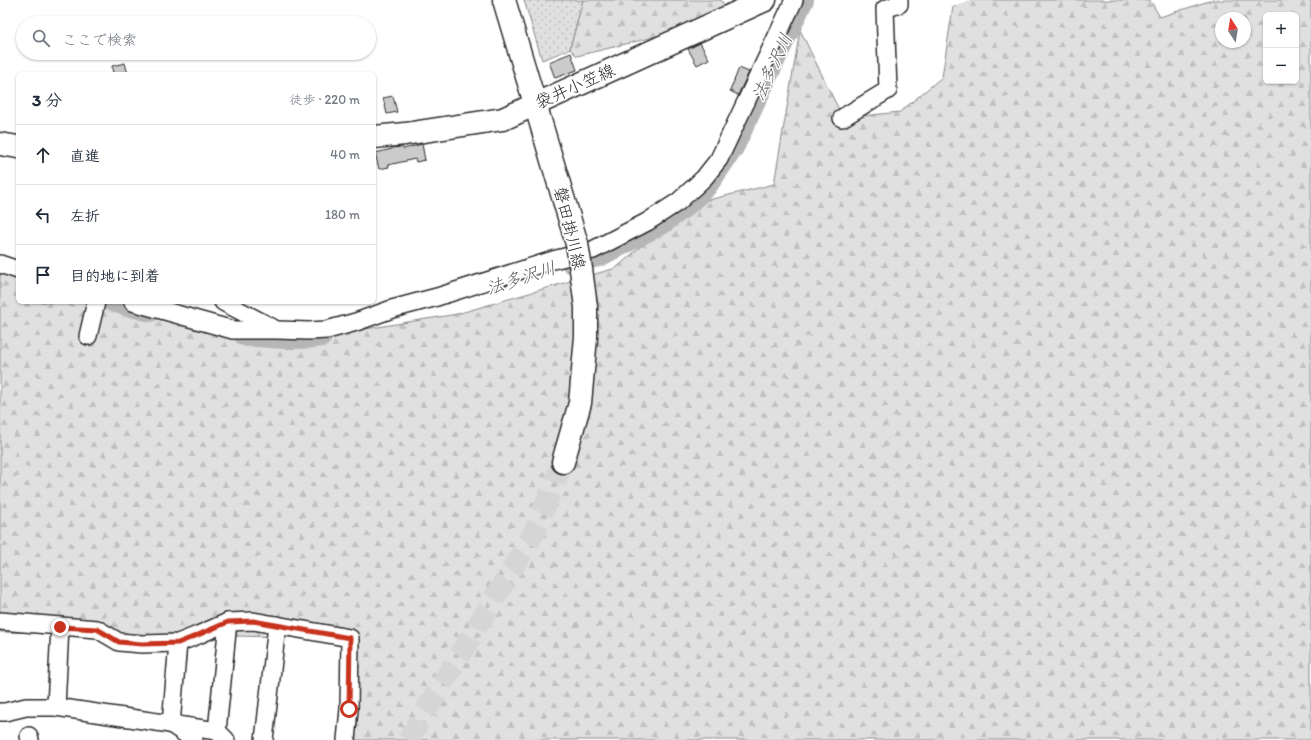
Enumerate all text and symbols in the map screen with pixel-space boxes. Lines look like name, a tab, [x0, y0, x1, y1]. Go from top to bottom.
north arrow	[1215, 12, 1251, 48]
map controls	[1263, 12, 1299, 84]
button: +	[1263, 12, 1299, 48]
search box	[16, 16, 376, 60]
icon: search	[30, 27, 52, 49]
water label: 法多沢川	[747, 30, 797, 104]
text: ここで検索	[62, 31, 137, 49]
button: −	[1263, 48, 1299, 84]
street label: 袋井小笠線	[532, 60, 618, 112]
text: 3 分	[32, 90, 62, 110]
text: 徒歩 · 220 m	[289, 92, 360, 107]
icon: ahead	[32, 144, 54, 166]
text: 直進	[70, 147, 100, 165]
text: 40 m	[330, 147, 360, 162]
street label: 磐田掛川線	[550, 184, 590, 272]
icon: left	[32, 204, 54, 226]
text: 左折	[70, 207, 100, 225]
text: 180 m	[325, 207, 360, 222]
water label: 法多沢川	[483, 256, 559, 300]
icon: arrive	[32, 264, 54, 286]
text: 目的地に到着	[70, 267, 160, 285]
route end	[51, 618, 69, 636]
route start	[340, 700, 358, 718]

